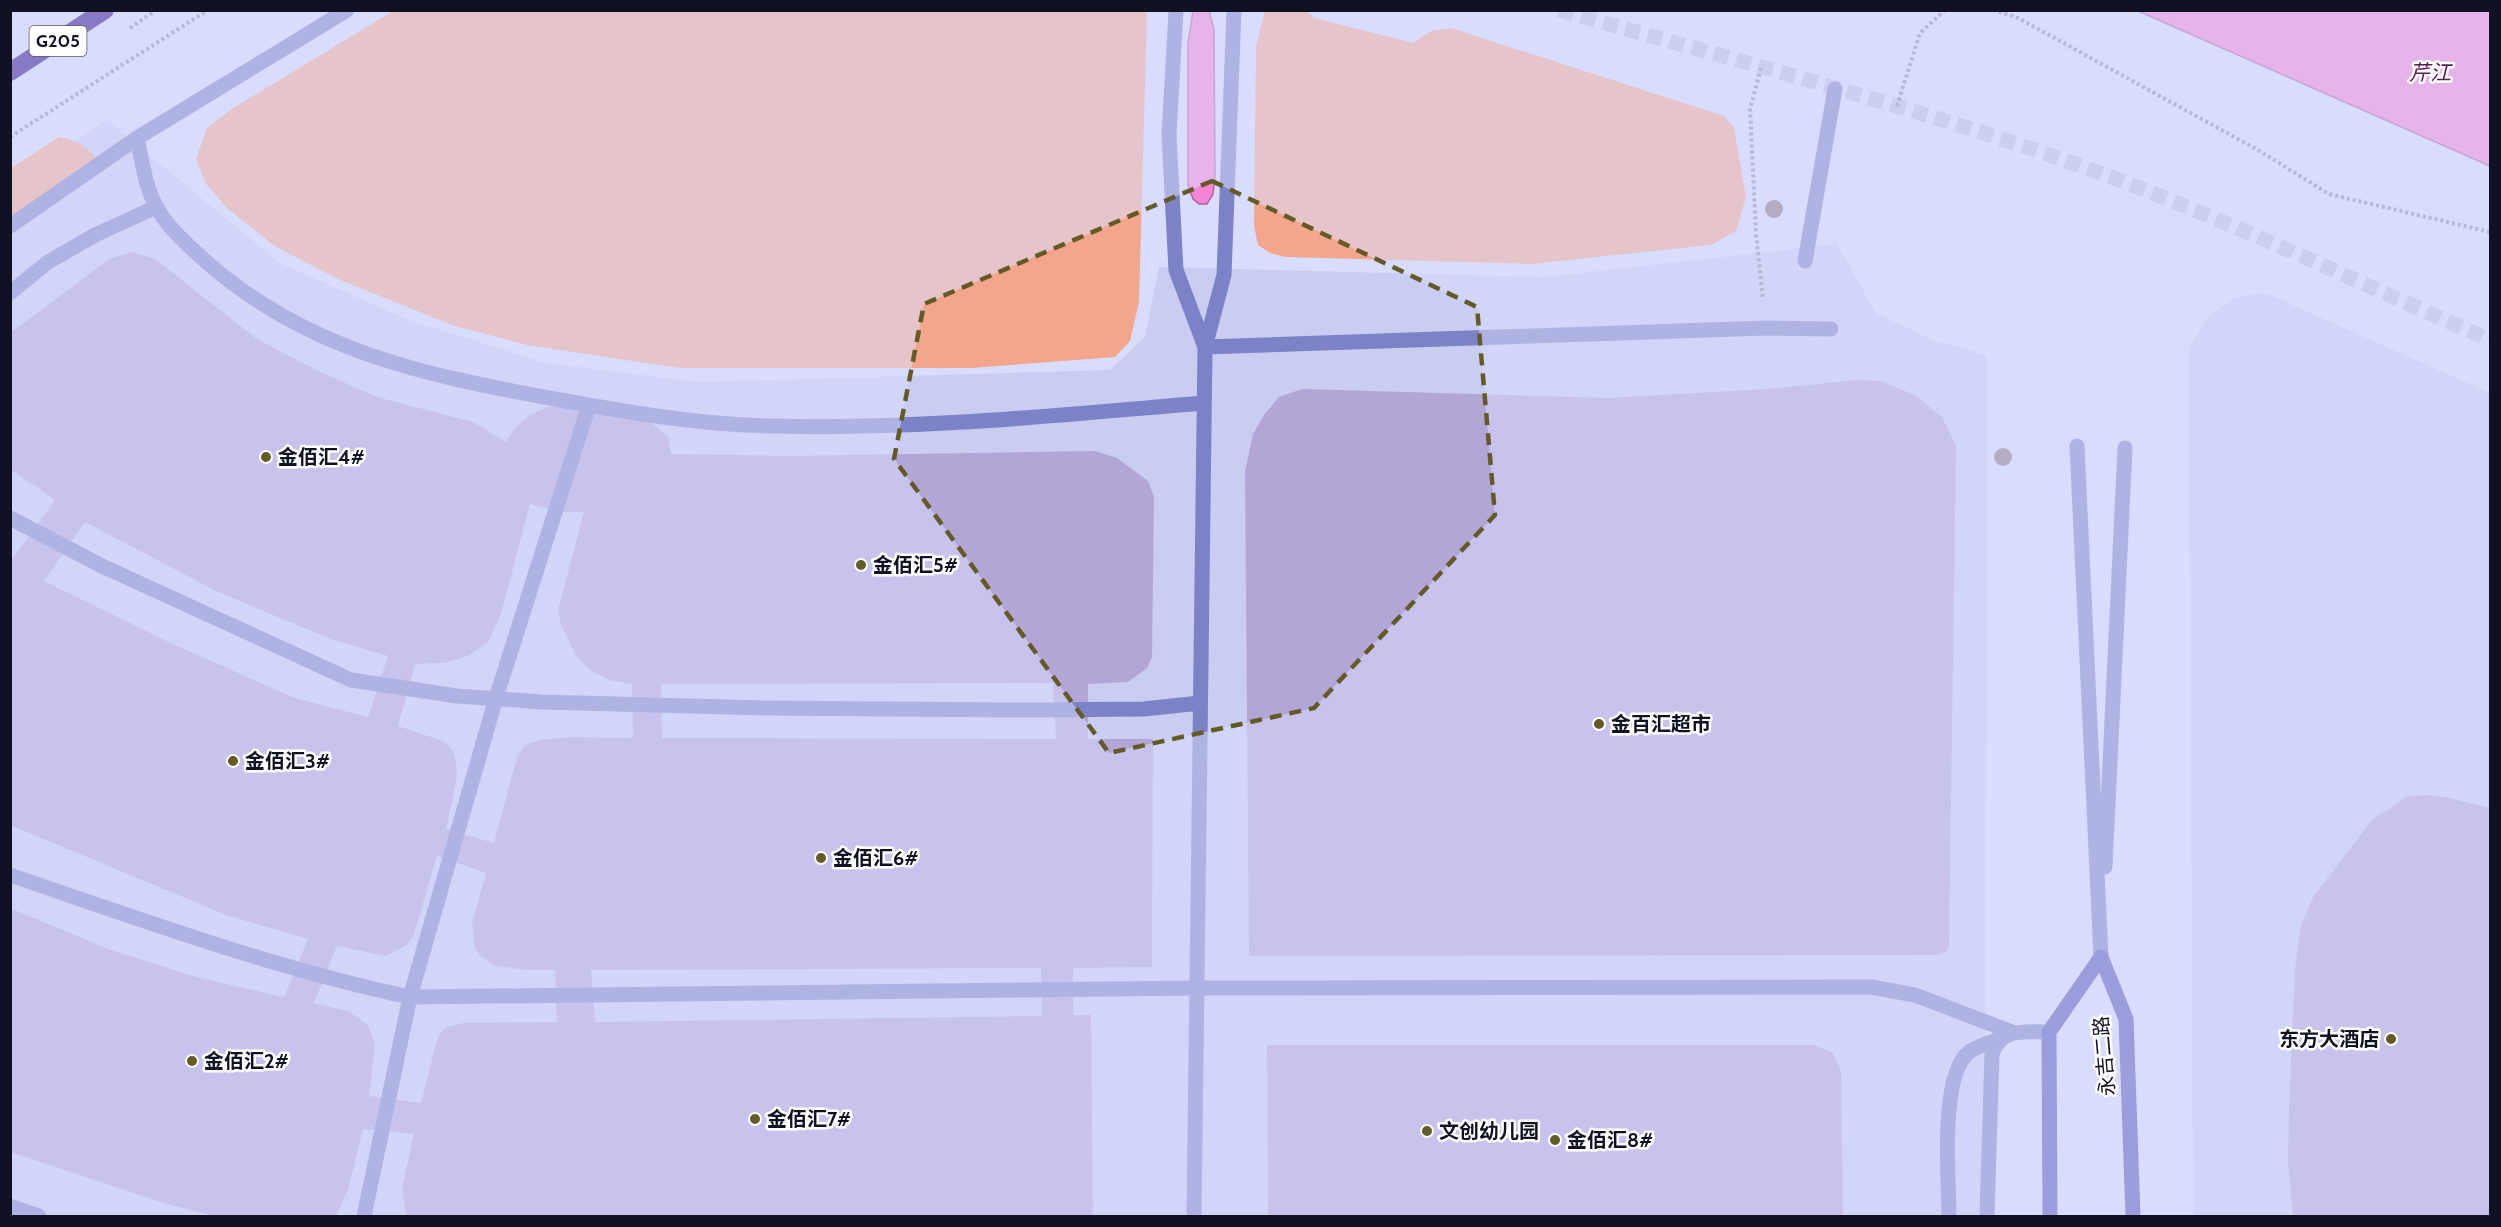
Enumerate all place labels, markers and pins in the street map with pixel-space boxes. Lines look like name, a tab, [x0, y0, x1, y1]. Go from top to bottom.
place label: 金佰汇4#	[278, 445, 365, 469]
marker: 金佰汇4#	[259, 450, 273, 464]
place label: 金佰汇5#	[873, 553, 958, 577]
marker: 金佰汇5#	[854, 558, 868, 572]
place label: 金百汇超市	[1611, 712, 1711, 736]
marker: 金百汇超市	[1592, 717, 1606, 731]
place label: 金佰汇3#	[245, 749, 330, 773]
marker: 金佰汇3#	[226, 754, 240, 768]
place label: 金佰汇6#	[833, 846, 918, 870]
marker: 金佰汇6#	[814, 851, 828, 865]
place label: 东方大酒店	[2279, 1027, 2379, 1051]
marker: 东方大酒店	[2384, 1032, 2398, 1046]
place label: 金佰汇2#	[204, 1049, 289, 1073]
marker: 金佰汇2#	[185, 1054, 199, 1068]
place label: 金佰汇7#	[767, 1107, 851, 1131]
marker: 金佰汇7#	[748, 1112, 762, 1126]
place label: 文创幼儿园	[1439, 1119, 1539, 1143]
marker: 文创幼儿园	[1420, 1124, 1434, 1138]
place label: 金佰汇8#	[1567, 1128, 1653, 1152]
marker: 金佰汇8#	[1548, 1133, 1562, 1147]

